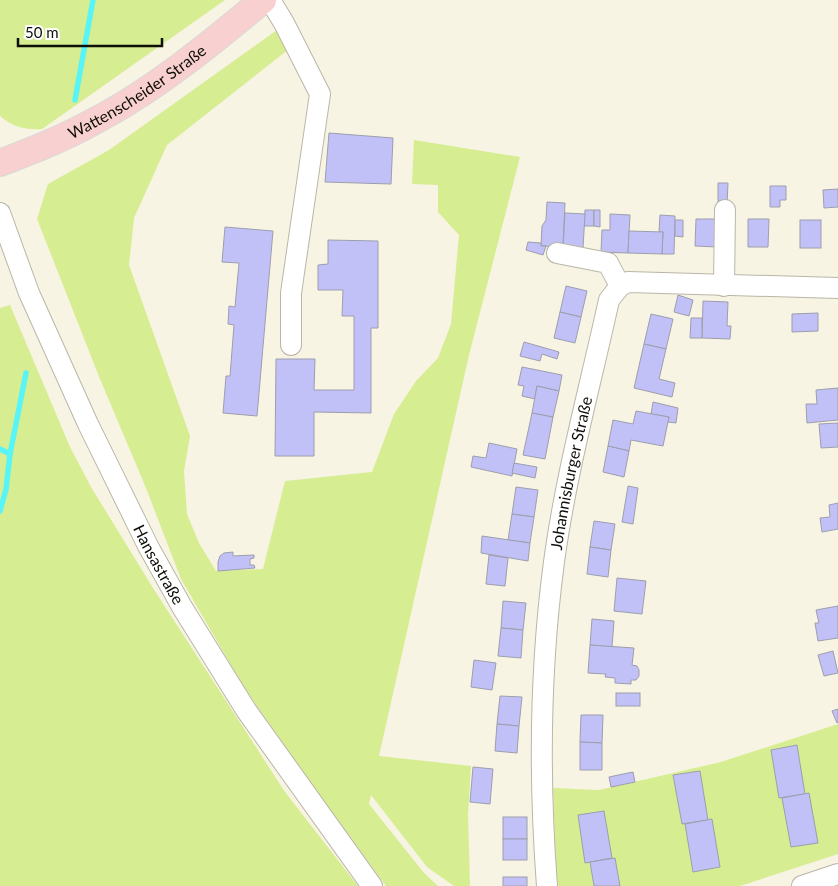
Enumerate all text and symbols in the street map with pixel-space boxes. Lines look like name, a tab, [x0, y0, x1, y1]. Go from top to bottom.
scale bar	[18, 15, 161, 47]
text: 50 m	[25, 23, 59, 41]
street label: Wattenscheider Straße	[65, 40, 209, 142]
street label: Johannisburger Straße	[546, 394, 595, 551]
street label: Hansastraße	[130, 521, 188, 607]

